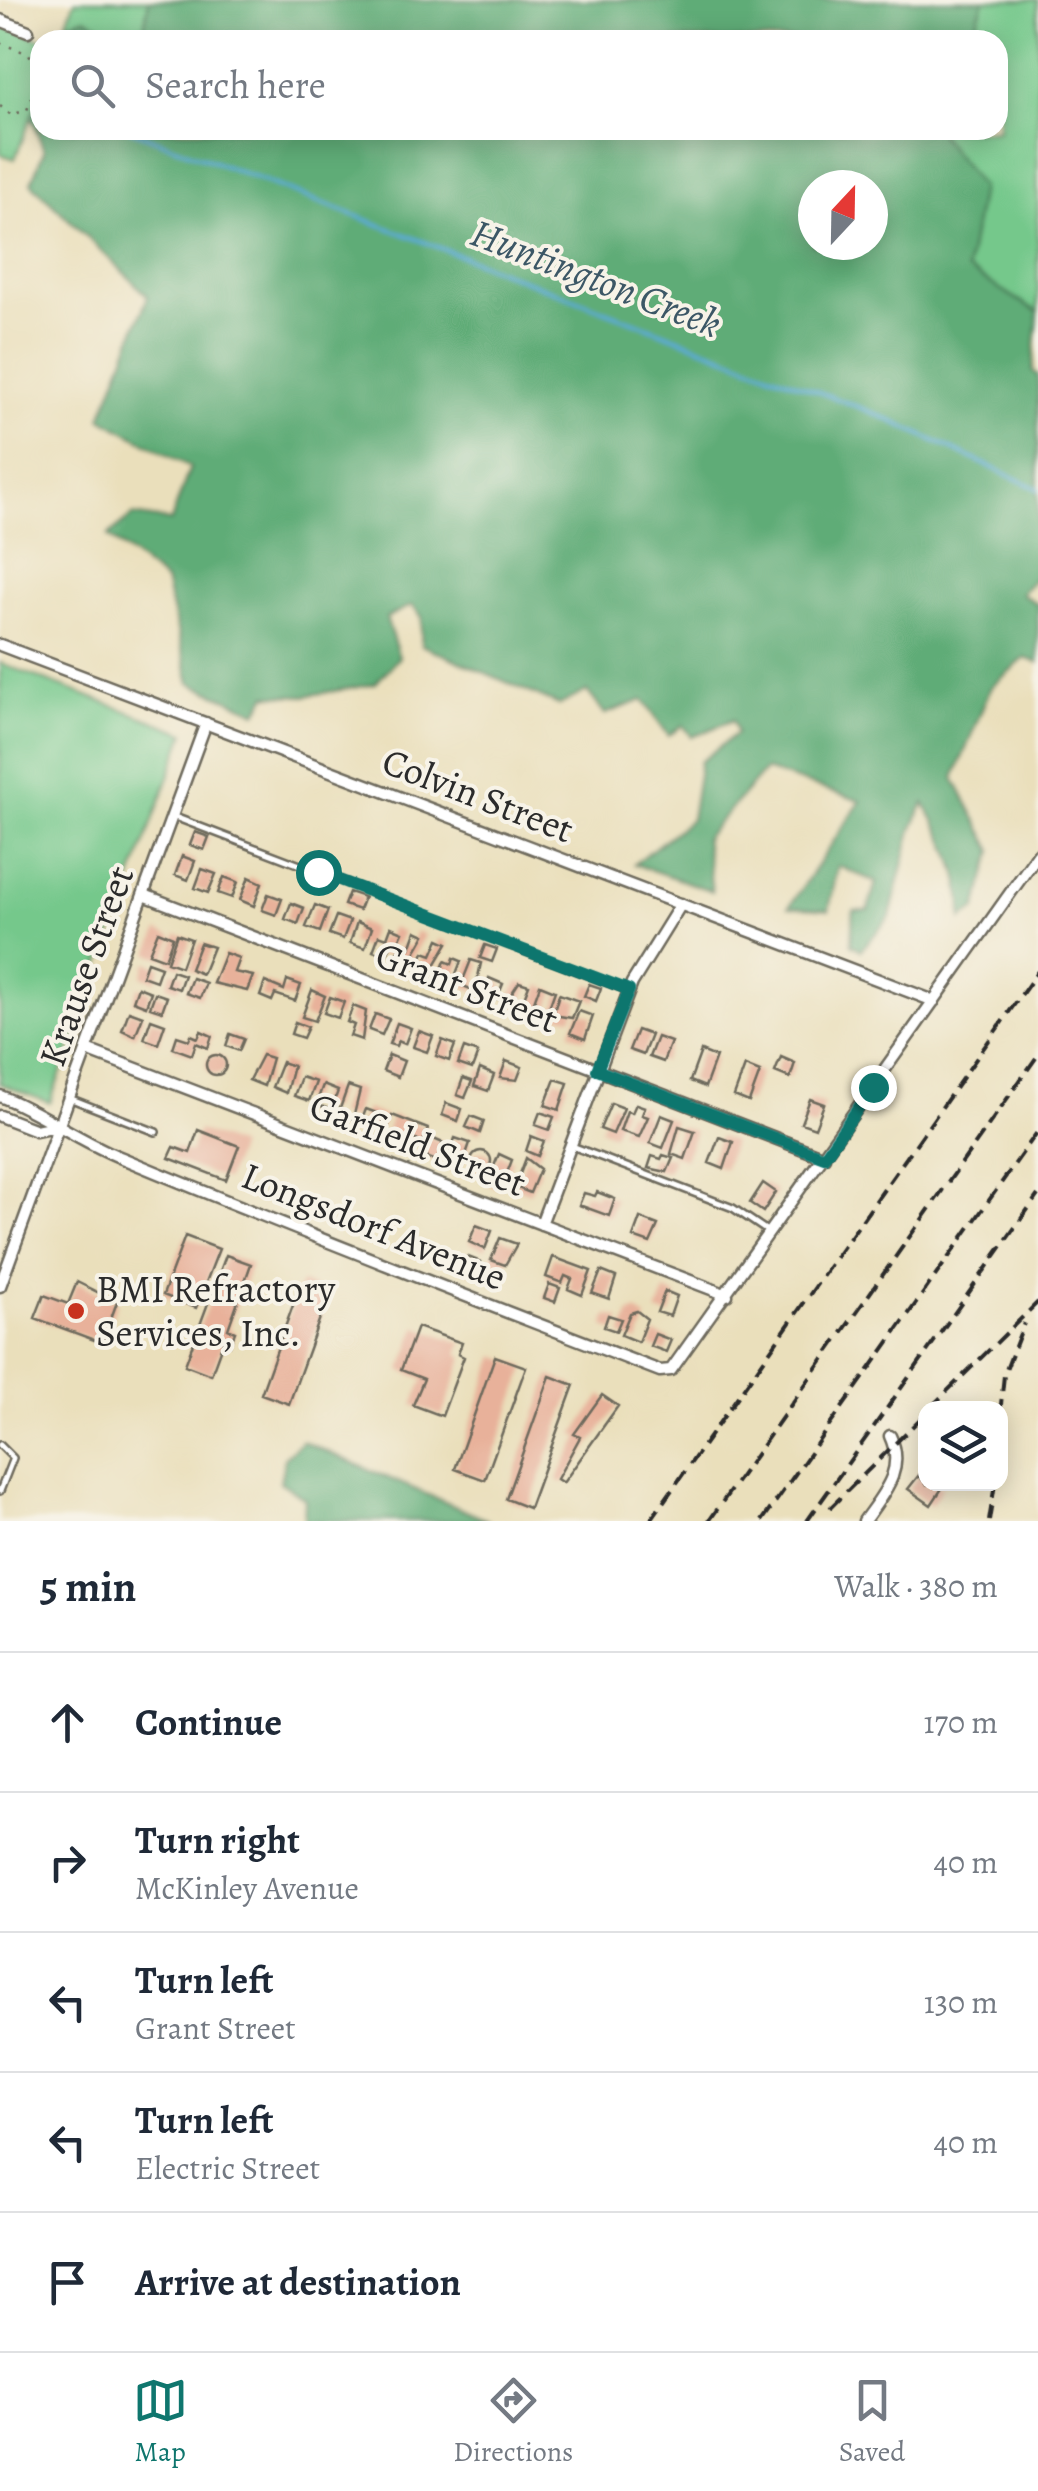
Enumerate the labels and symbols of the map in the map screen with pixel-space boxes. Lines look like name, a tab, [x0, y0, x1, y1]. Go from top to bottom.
north arrow	[798, 170, 888, 260]
water label: Huntington Creek	[463, 205, 729, 351]
street label: Colvin Street	[375, 735, 581, 855]
route start	[296, 850, 342, 896]
street label: Krause Street	[26, 859, 146, 1073]
street label: Grant Street	[369, 929, 565, 1045]
route end	[851, 1065, 897, 1111]
street label: Garfield Street	[303, 1079, 533, 1209]
street label: Longsdorf Avenue	[234, 1149, 514, 1303]
place label: BMI Refractory Services, Inc.	[96, 1263, 336, 1359]
marker: BMI Refractory Services, Inc.	[65, 1300, 87, 1322]

